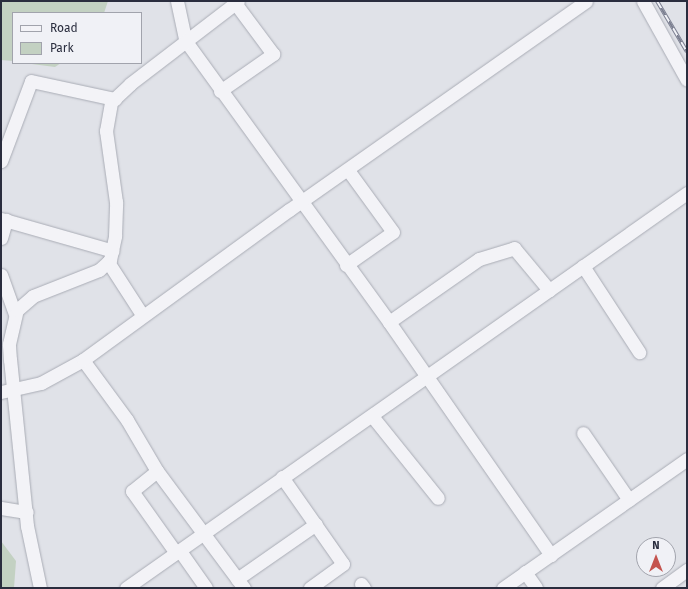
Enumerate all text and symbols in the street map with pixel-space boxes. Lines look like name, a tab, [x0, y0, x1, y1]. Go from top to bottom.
legend	[12, 12, 142, 64]
text: Road	[50, 21, 78, 35]
text: Park	[50, 41, 74, 55]
north arrow	[636, 537, 676, 577]
text: N	[652, 539, 660, 552]

